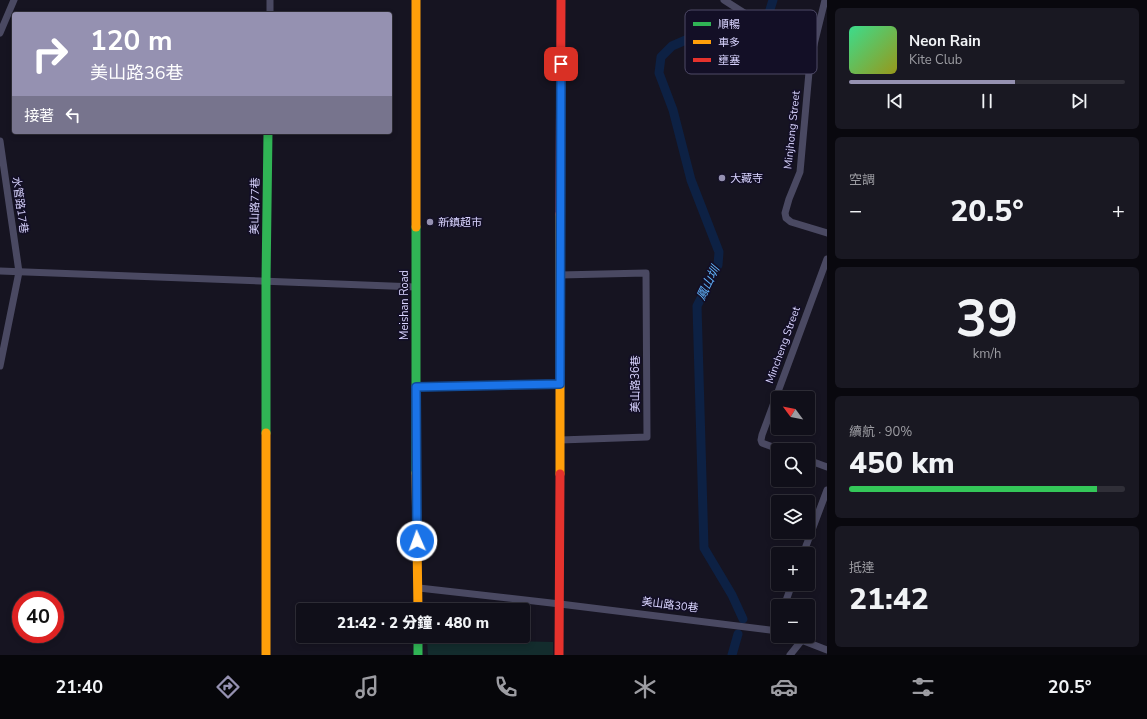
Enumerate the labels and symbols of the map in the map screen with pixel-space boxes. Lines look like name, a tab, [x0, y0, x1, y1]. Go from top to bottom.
legend	[685, 10, 817, 74]
text: 順暢	[718, 17, 740, 32]
text: 車多	[718, 35, 740, 50]
pin	[544, 47, 578, 81]
text: 壅塞	[718, 53, 740, 68]
street label: Minjhong Street	[780, 90, 804, 170]
place label: 大藏寺	[730, 171, 763, 186]
marker: 大藏寺	[717, 173, 727, 183]
street label: 水管路17巷	[9, 176, 31, 234]
street label: 美山路77巷	[247, 177, 263, 235]
place label: 新鎮超市	[438, 215, 482, 230]
marker: 新鎮超市	[425, 217, 435, 227]
water label: 鳳山圳	[693, 262, 724, 303]
street label: Meishan Road	[397, 270, 412, 340]
street label: Mincheng Street	[762, 304, 804, 386]
street label: 美山路36巷	[628, 355, 643, 413]
north arrow	[771, 391, 815, 435]
position arrow	[396, 520, 438, 562]
speed limit sign: 40	[12, 591, 64, 643]
street label: 美山路30巷	[641, 594, 699, 616]

